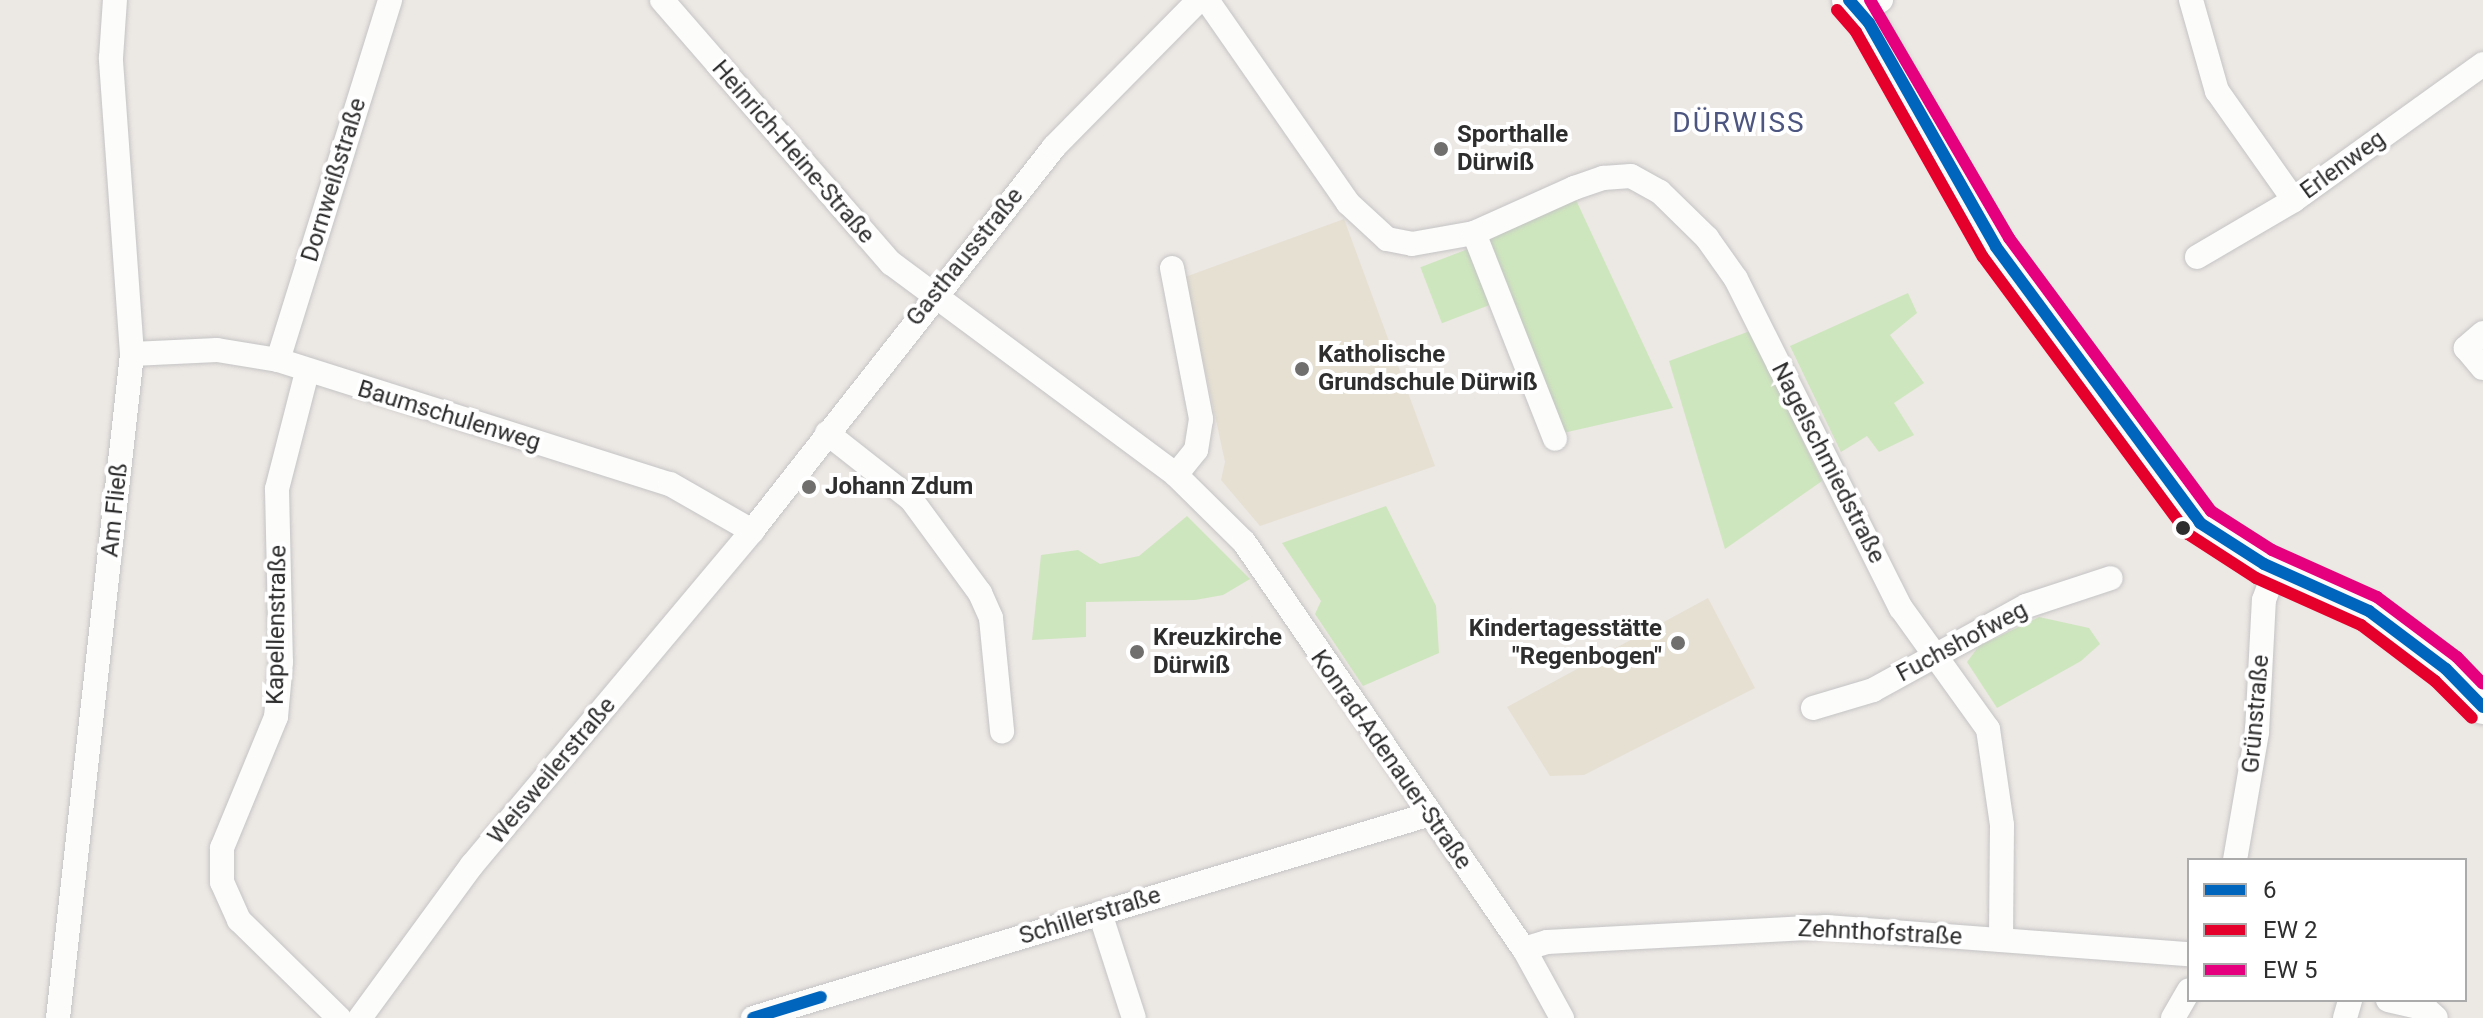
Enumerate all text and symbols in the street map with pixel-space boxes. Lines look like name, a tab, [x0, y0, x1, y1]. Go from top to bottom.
street label: Heinrich-Heine-Straße	[706, 54, 880, 250]
street label: Dornweißstraße	[295, 95, 373, 265]
district label: DÜRWISS	[1672, 106, 1806, 140]
place label: Sporthalle Dürwiß	[1457, 121, 1568, 177]
street label: Erlenweg	[2295, 125, 2391, 205]
marker: Sporthalle Dürwiß	[1432, 140, 1450, 158]
street label: Gasthausstraße	[900, 182, 1030, 332]
place label: Katholische Grundschule Dürwiß	[1318, 341, 1538, 397]
street label: Nagelschmiedstraße	[1765, 358, 1891, 568]
marker: Katholische Grundschule Dürwiß	[1293, 360, 1311, 378]
street label: Baumschulenweg	[354, 374, 544, 458]
street label: Am Fließ	[96, 461, 134, 559]
place label: Johann Zdum	[825, 473, 973, 501]
marker: Johann Zdum	[800, 478, 818, 496]
unlabelled marker	[2175, 520, 2191, 536]
street label: Kapellenstraße	[261, 545, 293, 705]
street label: Fuchshofweg	[1892, 596, 2032, 688]
place label: Kindertagesstätte "Regenbogen"	[1469, 615, 1662, 671]
place label: Kreuzkirche Dürwiß	[1153, 624, 1282, 680]
marker: Kindertagesstätte "Regenbogen"	[1669, 634, 1687, 652]
marker: Kreuzkirche Dürwiß	[1128, 643, 1146, 661]
street label: Konrad-Adenauer-Straße	[1304, 645, 1478, 875]
street label: Grünstraße	[2236, 654, 2276, 774]
street label: Weisweilerstraße	[482, 692, 622, 850]
legend	[2187, 858, 2467, 1002]
text: 6	[2263, 876, 2277, 904]
street label: Schillerstraße	[1016, 881, 1164, 951]
street label: Zehnthofstraße	[1797, 914, 1963, 952]
text: EW 2	[2263, 916, 2317, 944]
text: EW 5	[2263, 956, 2317, 984]

